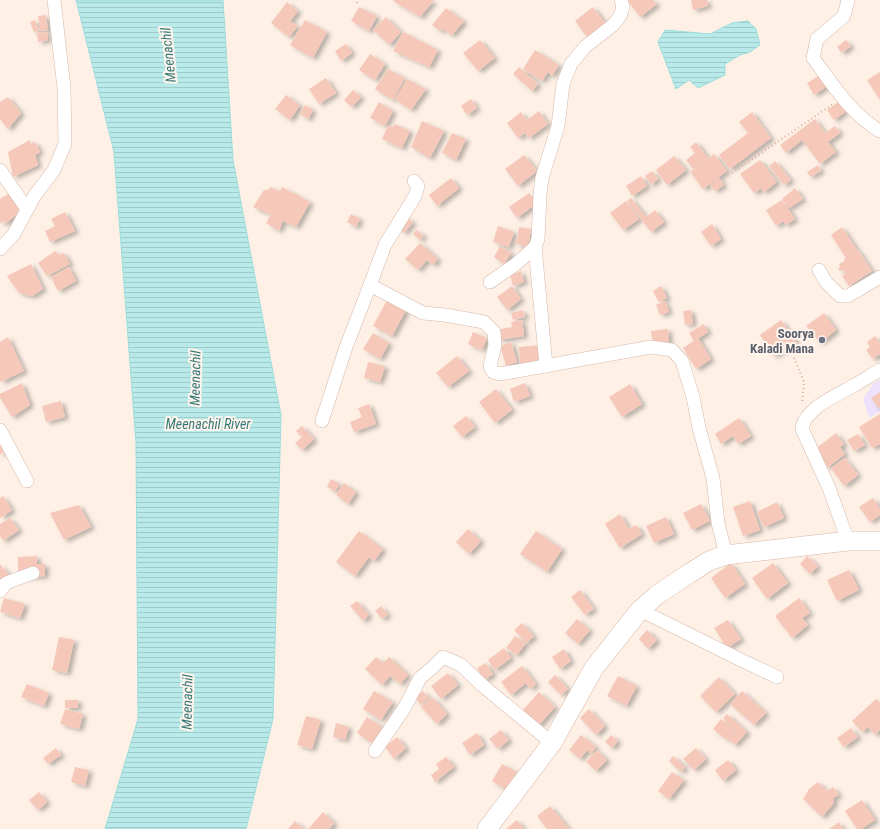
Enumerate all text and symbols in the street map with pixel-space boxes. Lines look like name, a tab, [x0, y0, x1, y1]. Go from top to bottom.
water label: Meenachil	[157, 26, 179, 83]
place label: Soorya Kaladi Mana	[750, 326, 814, 356]
marker: Soorya Kaladi Mana	[817, 335, 827, 345]
water label: Meenachil	[187, 349, 203, 406]
water label: Meenachil River	[166, 416, 251, 432]
water label: Meenachil	[179, 673, 195, 730]

